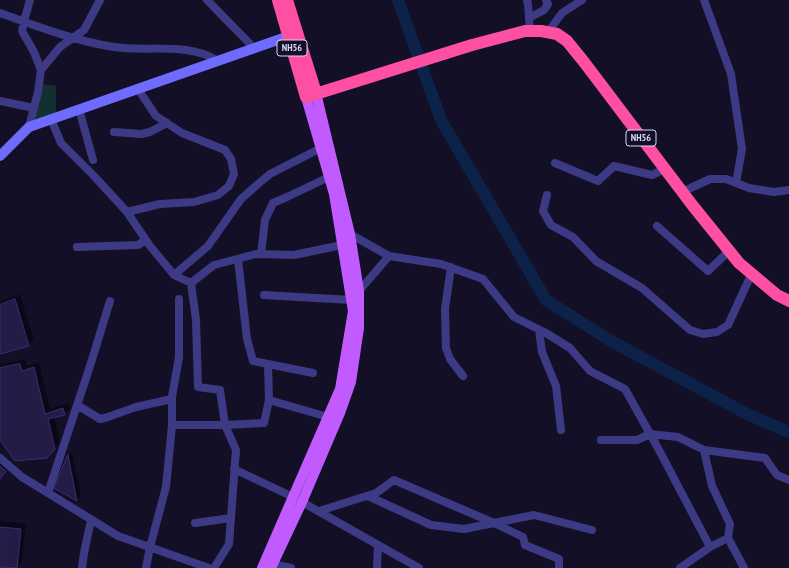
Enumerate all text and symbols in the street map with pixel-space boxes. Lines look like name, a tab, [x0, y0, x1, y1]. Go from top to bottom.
road number: NH56	[277, 40, 307, 56]
road number: NH56	[626, 130, 656, 146]

